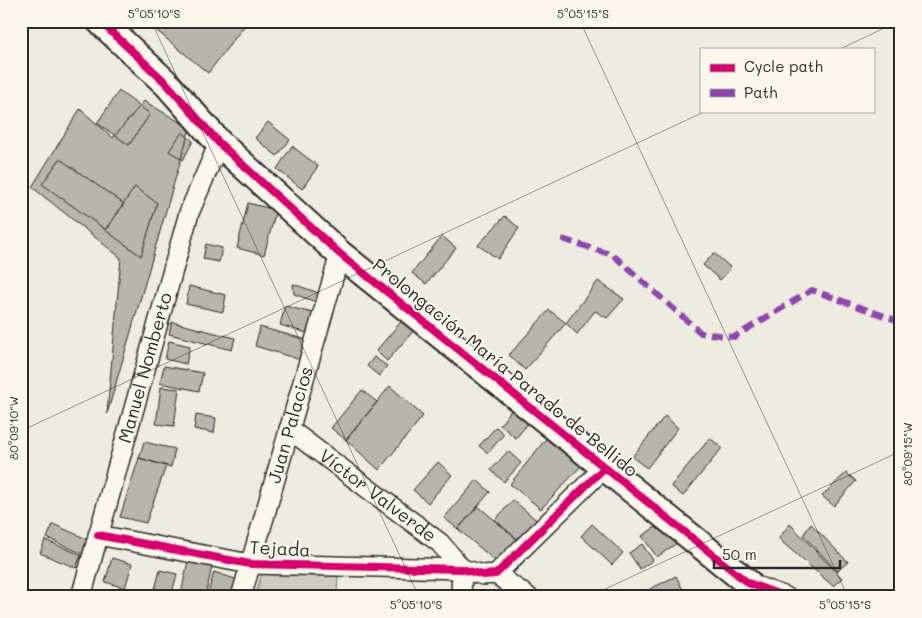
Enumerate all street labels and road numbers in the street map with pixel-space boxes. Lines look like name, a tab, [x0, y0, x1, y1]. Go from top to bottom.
street label: Prolongación María Parado de Bellido	[368, 253, 644, 482]
street label: Manuel Nomberto	[112, 289, 177, 446]
street label: Juan Palacios	[261, 364, 318, 486]
street label: Víctor Valverde	[315, 443, 442, 547]
street label: Tejada	[249, 534, 311, 562]

